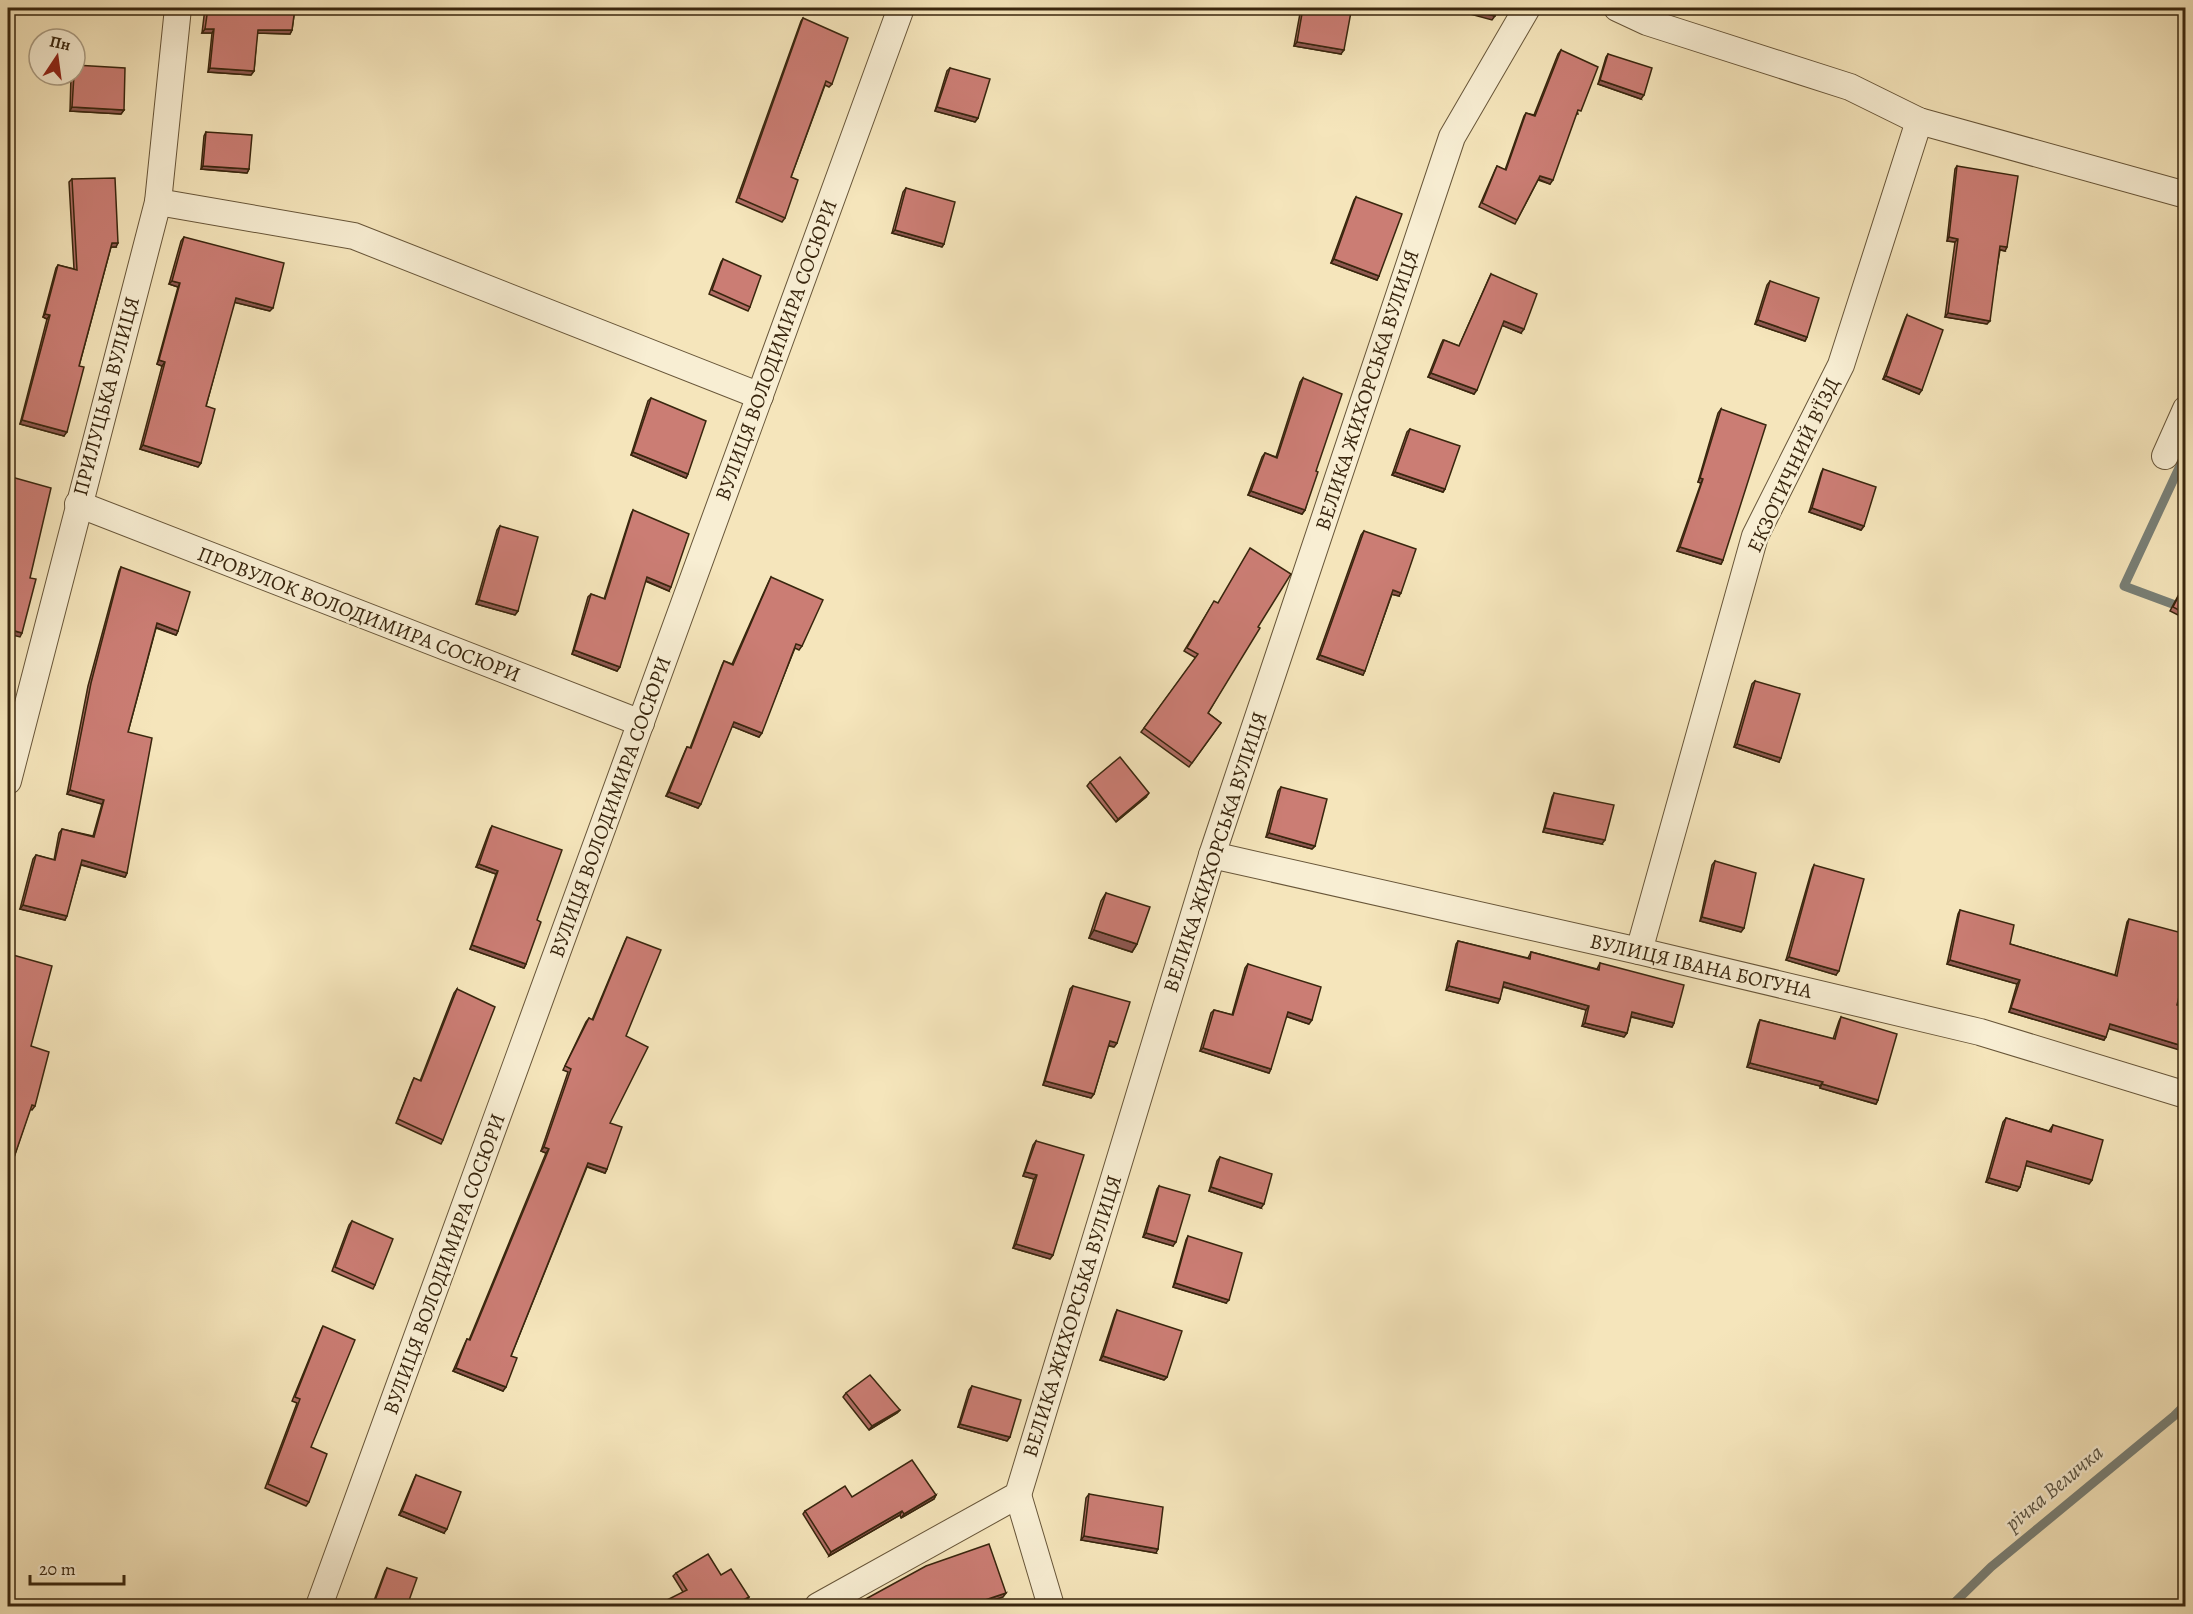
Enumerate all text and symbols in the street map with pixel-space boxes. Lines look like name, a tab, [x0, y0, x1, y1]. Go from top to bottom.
north arrow	[27, 27, 87, 87]
text: Пн	[47, 30, 73, 56]
street label: ВУЛИЦЯ ВОЛОДИМИРА СОСЮРИ	[708, 196, 844, 504]
street label: ВЕЛИКА ЖИХОРСЬКА ВУЛИЦЯ	[1308, 246, 1426, 534]
street label: ПРИЛУЦЬКА ВУЛИЦЯ	[66, 293, 146, 499]
street label: ЕКЗОТИЧНИЙ В'ЇЗД	[1740, 373, 1846, 557]
street label: ПРОВУЛОК ВОЛОДИМИРА СОСЮРИ	[193, 539, 525, 689]
street label: ВУЛИЦЯ ВОЛОДИМИРА СОСЮРИ	[542, 653, 678, 961]
street label: ВЕЛИКА ЖИХОРСЬКА ВУЛИЦЯ	[1156, 708, 1274, 996]
street label: ВУЛИЦЯ ІВАНА БОГУНА	[1587, 927, 1816, 1005]
street label: ВУЛИЦЯ ВОЛОДИМИРА СОСЮРИ	[376, 1110, 512, 1418]
street label: ВЕЛИКА ЖИХОРСЬКА ВУЛИЦЯ	[1016, 1171, 1128, 1461]
water label: річка Величка	[1998, 1438, 2110, 1539]
scale bar	[30, 1548, 124, 1586]
text: 20 m	[39, 1557, 76, 1581]

